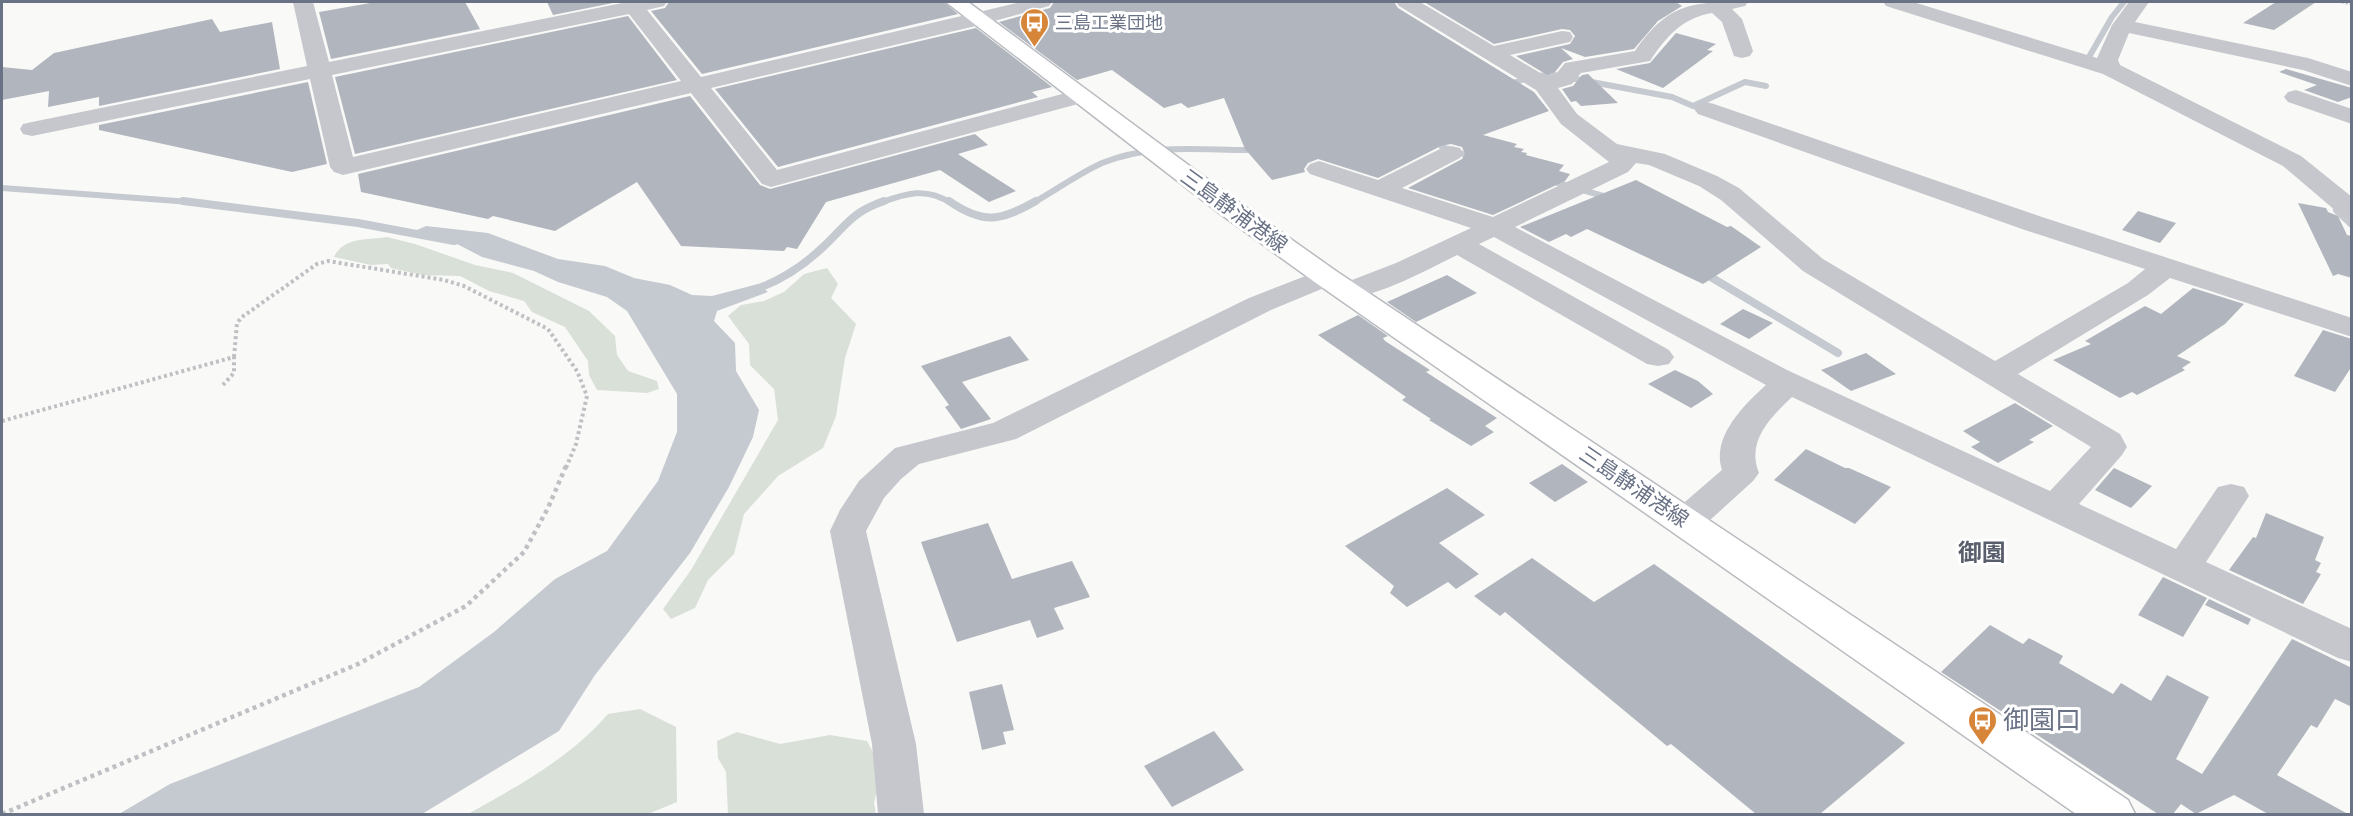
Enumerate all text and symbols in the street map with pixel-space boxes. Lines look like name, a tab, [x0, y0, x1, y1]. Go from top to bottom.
bus stop icon: 三島工業団地	[1018, 7, 1050, 49]
place label: 三島工業団地	[1055, 11, 1163, 34]
street label: 三島静浦港線	[1176, 163, 1293, 258]
street label: 三島静浦港線	[1575, 440, 1694, 532]
district label: 御園	[1958, 537, 2006, 567]
place label: 御園口	[2003, 703, 2081, 736]
bus stop icon: 御園口	[1966, 704, 1998, 746]

